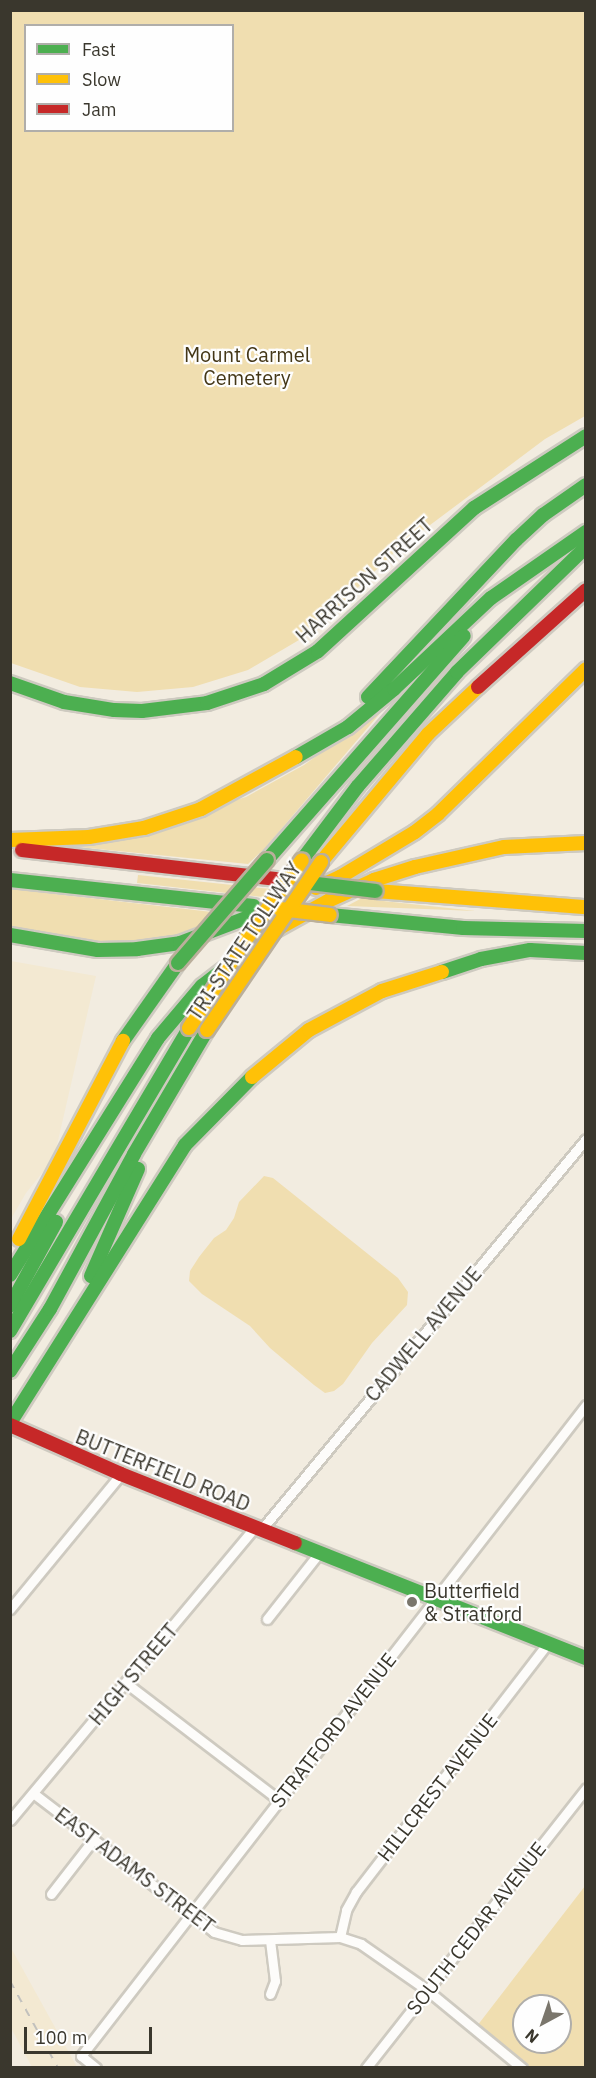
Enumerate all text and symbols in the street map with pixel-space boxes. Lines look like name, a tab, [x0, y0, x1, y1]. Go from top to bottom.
legend	[24, 24, 234, 132]
text: Fast	[82, 38, 116, 61]
text: Slow	[82, 68, 121, 91]
text: Jam	[82, 98, 117, 121]
park label: Mount Carmel Cemetery	[184, 343, 310, 390]
street label: HARRISON STREET	[291, 512, 437, 648]
street label: TRI-STATE TOLLWAY	[182, 857, 306, 1025]
street label: CADWELL AVENUE	[360, 1262, 486, 1406]
street label: BUTTERFIELD ROAD	[72, 1424, 254, 1516]
place label: Butterfield & Stratford	[424, 1578, 522, 1625]
marker: Butterfield & Stratford	[405, 1595, 419, 1609]
street label: HIGH STREET	[84, 1618, 182, 1730]
street label: STRATFORD AVENUE	[265, 1648, 401, 1812]
street label: HILLCREST AVENUE	[372, 1708, 502, 1866]
street label: EAST ADAMS STREET	[50, 1802, 220, 1938]
street label: SOUTH CEDAR AVENUE	[401, 1837, 551, 2019]
north arrow	[512, 1994, 572, 2054]
scale bar	[27, 2015, 154, 2053]
text: N	[521, 2025, 543, 2048]
text: 100 m	[35, 2026, 87, 2049]

